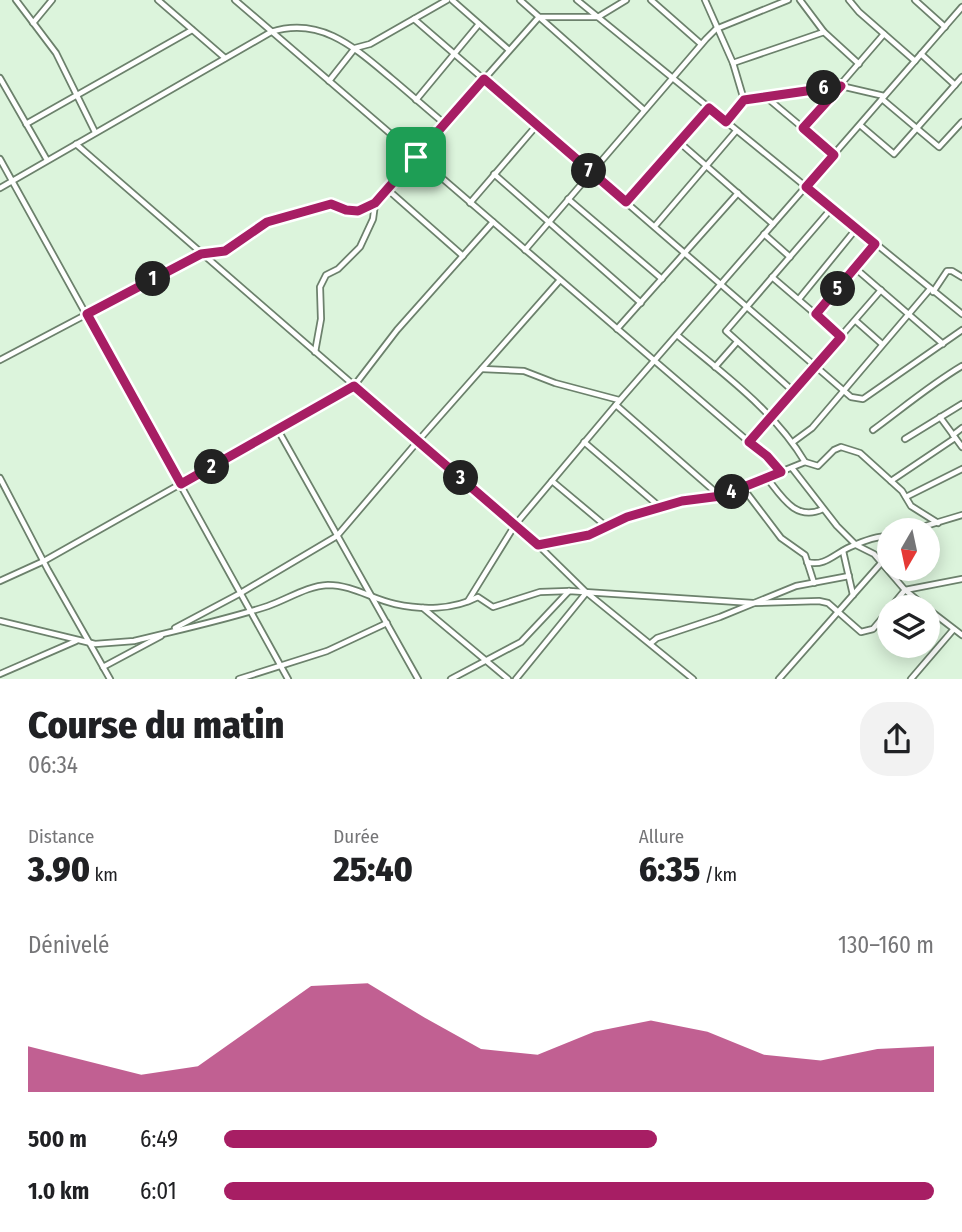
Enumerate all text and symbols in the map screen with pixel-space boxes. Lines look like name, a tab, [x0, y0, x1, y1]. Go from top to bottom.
pin: 6	[806, 70, 842, 106]
text: 6	[819, 76, 828, 99]
pin	[386, 127, 446, 187]
icon: arrive	[397, 138, 435, 176]
pin: 7	[572, 154, 606, 188]
text: 7	[584, 159, 593, 182]
pin: 1	[136, 262, 170, 296]
text: 1	[148, 267, 157, 290]
pin: 5	[820, 272, 856, 306]
text: 5	[833, 277, 842, 300]
pin: 2	[194, 449, 230, 484]
text: 2	[207, 455, 216, 478]
pin: 3	[444, 461, 478, 496]
text: 3	[456, 466, 465, 489]
pin: 4	[714, 475, 750, 510]
text: 4	[727, 480, 736, 503]
north arrow	[877, 518, 940, 581]
map controls	[877, 518, 940, 658]
button: layers	[877, 595, 940, 658]
text: Course du matin	[28, 702, 284, 748]
button: share	[860, 702, 934, 776]
text: 06:34	[28, 751, 78, 779]
text: Distance	[28, 825, 95, 848]
text: Durée	[333, 825, 379, 848]
text: Allure	[639, 825, 684, 848]
text: 3.90	[28, 848, 90, 890]
text: 25:40	[333, 848, 413, 890]
text: 6:35	[639, 848, 700, 890]
text: km	[90, 863, 118, 886]
text: /km	[700, 863, 737, 886]
text: Dénivelé	[28, 931, 109, 959]
text: 130–160 m	[838, 931, 934, 959]
text: 500 m	[28, 1125, 87, 1153]
text: 6:49	[140, 1125, 178, 1153]
text: 1.0 km	[28, 1177, 89, 1205]
text: 6:01	[140, 1177, 177, 1205]

